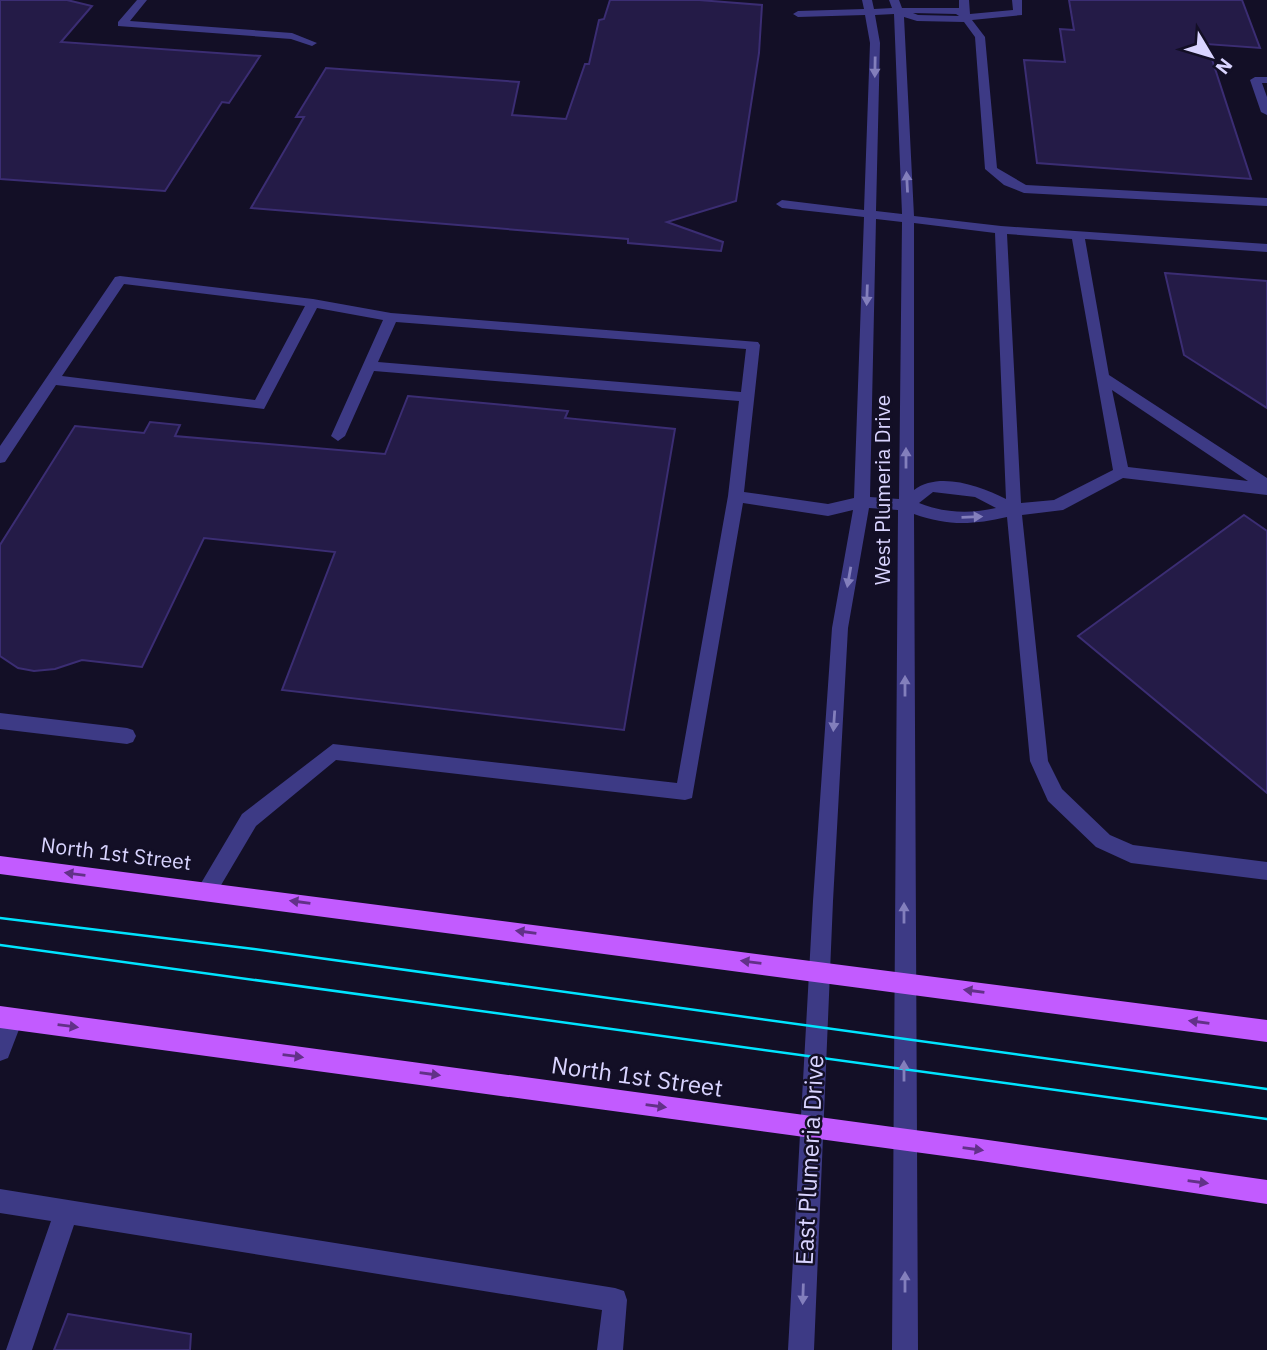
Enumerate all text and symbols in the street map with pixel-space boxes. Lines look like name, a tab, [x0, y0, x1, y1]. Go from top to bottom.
north arrow	[1176, 21, 1246, 91]
text: N	[1211, 54, 1238, 79]
one-way arrow	[869, 56, 880, 78]
one-way arrow	[901, 171, 912, 193]
one-way arrow	[862, 284, 873, 306]
street label: West Plumeria Drive	[868, 395, 896, 585]
one-way arrow	[900, 447, 912, 469]
one-way arrow	[961, 512, 983, 523]
one-way arrow	[843, 566, 854, 588]
one-way arrow	[899, 675, 911, 697]
one-way arrow	[828, 710, 839, 732]
street label: North 1st Street	[39, 830, 193, 876]
one-way arrow	[63, 869, 85, 880]
one-way arrow	[289, 897, 311, 908]
one-way arrow	[898, 902, 910, 924]
one-way arrow	[515, 926, 537, 937]
one-way arrow	[740, 956, 762, 967]
one-way arrow	[963, 985, 985, 996]
one-way arrow	[1188, 1016, 1210, 1027]
one-way arrow	[57, 1021, 79, 1032]
street label: North 1st Street	[549, 1048, 725, 1104]
one-way arrow	[282, 1050, 304, 1061]
street label: East Plumeria Drive	[788, 1054, 830, 1266]
one-way arrow	[899, 1060, 910, 1082]
one-way arrow	[419, 1069, 441, 1080]
one-way arrow	[645, 1101, 667, 1112]
one-way arrow	[962, 1144, 984, 1155]
one-way arrow	[1187, 1177, 1209, 1188]
one-way arrow	[899, 1271, 911, 1293]
one-way arrow	[798, 1283, 809, 1305]

